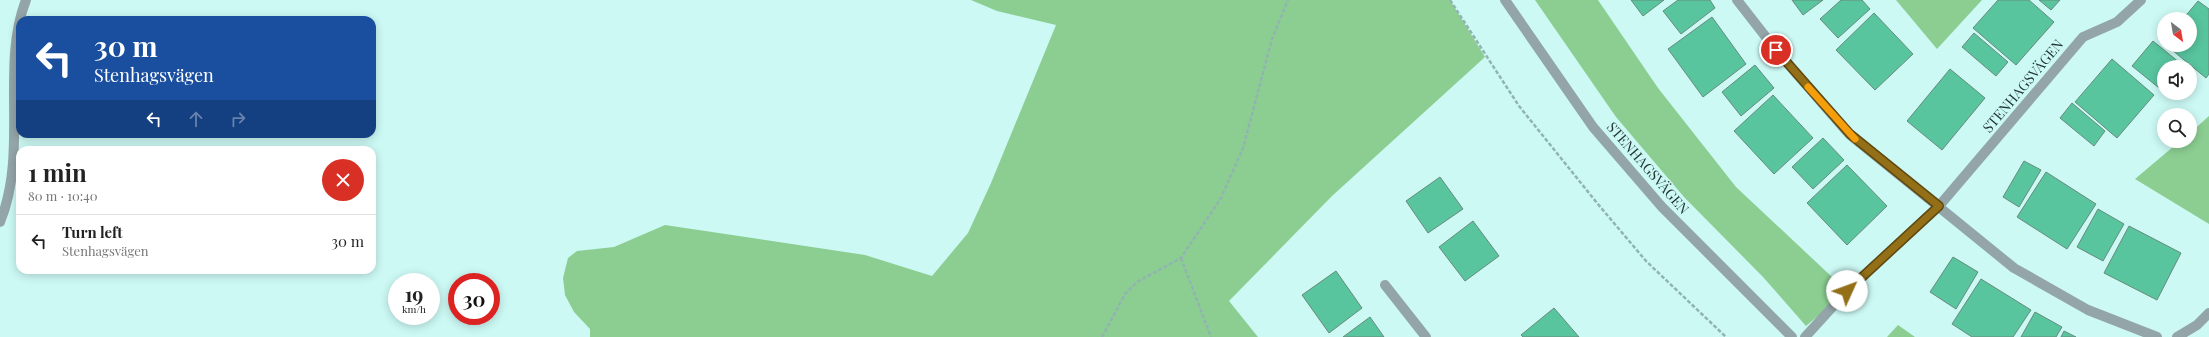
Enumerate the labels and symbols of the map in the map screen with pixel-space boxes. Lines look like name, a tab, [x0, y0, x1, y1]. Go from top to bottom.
north arrow	[2157, 12, 2197, 52]
pin	[1759, 33, 1793, 67]
street label: STENHAGSVÄGEN	[1978, 35, 2067, 136]
street label: STENHAGSVÄGEN	[1603, 118, 1694, 218]
position arrow	[1826, 270, 1868, 312]
speed limit sign: 30	[448, 273, 500, 325]

